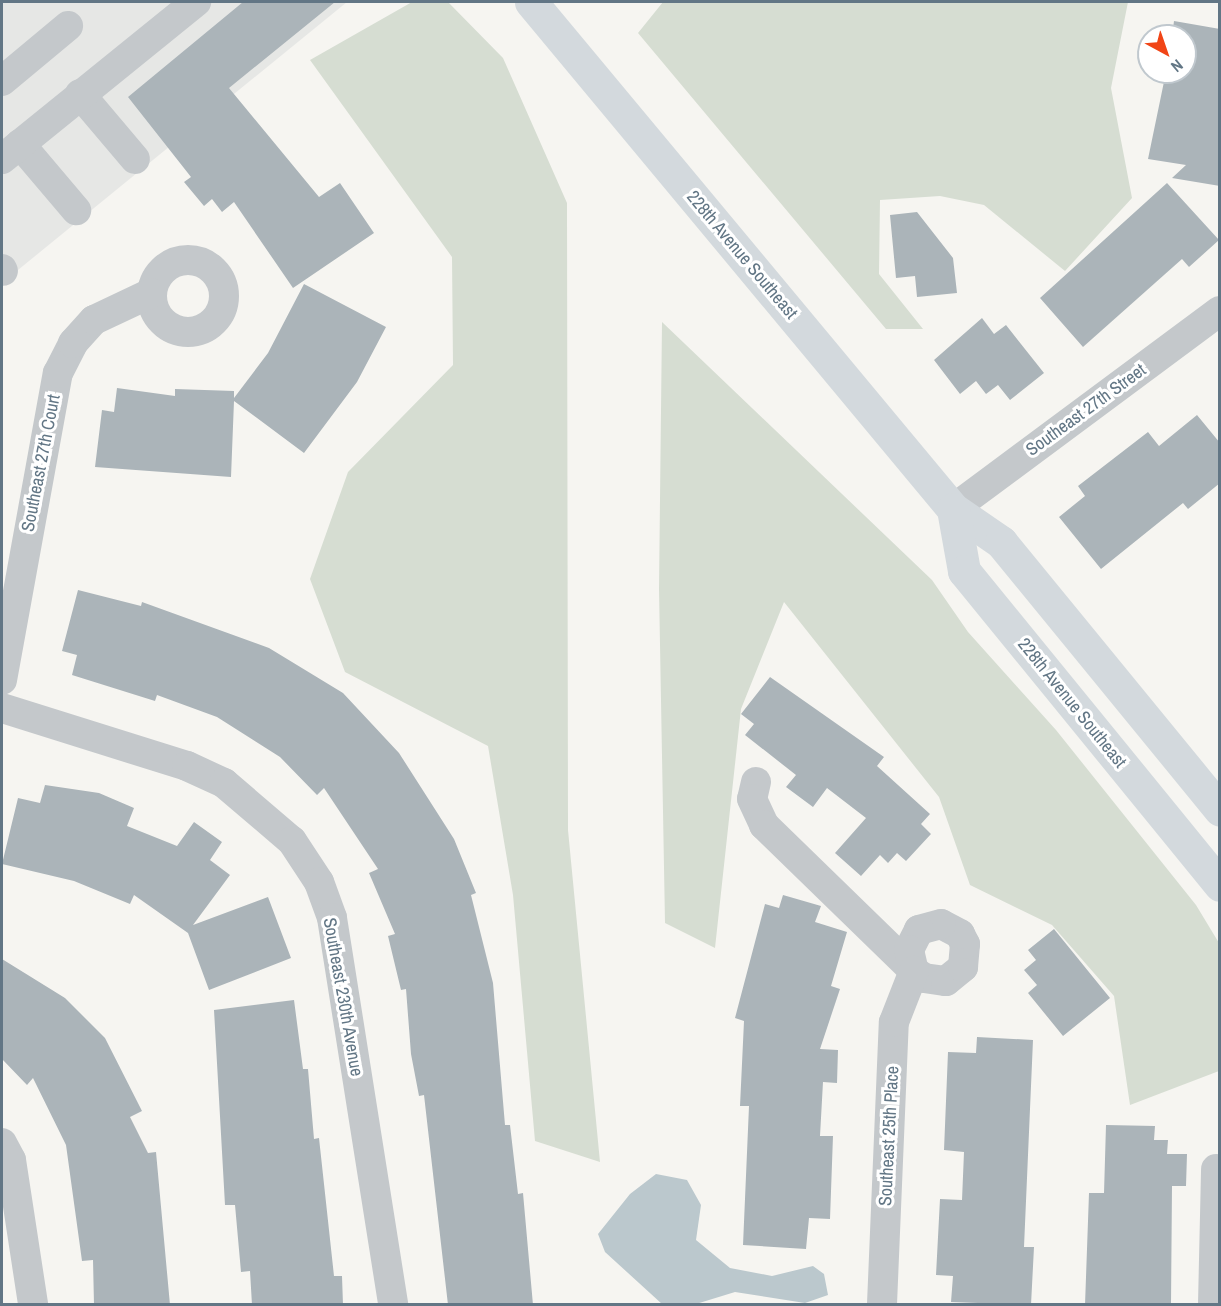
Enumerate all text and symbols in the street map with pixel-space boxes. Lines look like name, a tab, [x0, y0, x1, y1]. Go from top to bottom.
north arrow	[1137, 24, 1197, 84]
text: N	[1167, 55, 1188, 78]
street label: 228th Avenue Southeast	[682, 186, 802, 324]
street label: Southeast 27th Street	[1022, 359, 1150, 461]
street label: Southeast 27th Court	[17, 392, 65, 534]
street label: 228th Avenue Southeast	[1013, 633, 1131, 773]
street label: Southeast 230th Avenue	[318, 916, 368, 1078]
street label: Southeast 25th Place	[875, 1065, 903, 1207]

